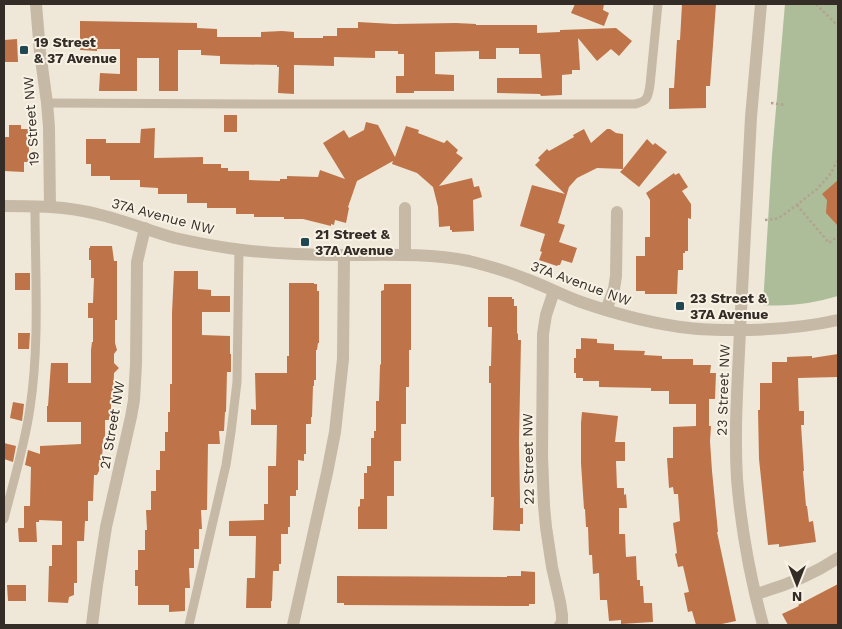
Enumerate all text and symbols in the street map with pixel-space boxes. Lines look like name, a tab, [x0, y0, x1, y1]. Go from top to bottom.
place label: 19 Street & 37 Avenue	[34, 34, 117, 66]
marker: 19 Street & 37 Avenue	[18, 44, 30, 56]
street label: 19 Street NW	[20, 76, 42, 166]
street label: 37A Avenue NW	[110, 195, 216, 237]
place label: 21 Street & 37A Avenue	[315, 226, 393, 258]
marker: 21 Street & 37A Avenue	[299, 236, 311, 248]
street label: 37A Avenue NW	[529, 257, 633, 309]
place label: 23 Street & 37A Avenue	[690, 290, 768, 322]
marker: 23 Street & 37A Avenue	[674, 300, 686, 312]
street label: 23 Street NW	[713, 344, 733, 436]
street label: 21 Street NW	[96, 380, 128, 470]
street label: 22 Street NW	[519, 413, 537, 505]
north arrow	[772, 559, 822, 609]
text: N	[792, 589, 802, 605]

